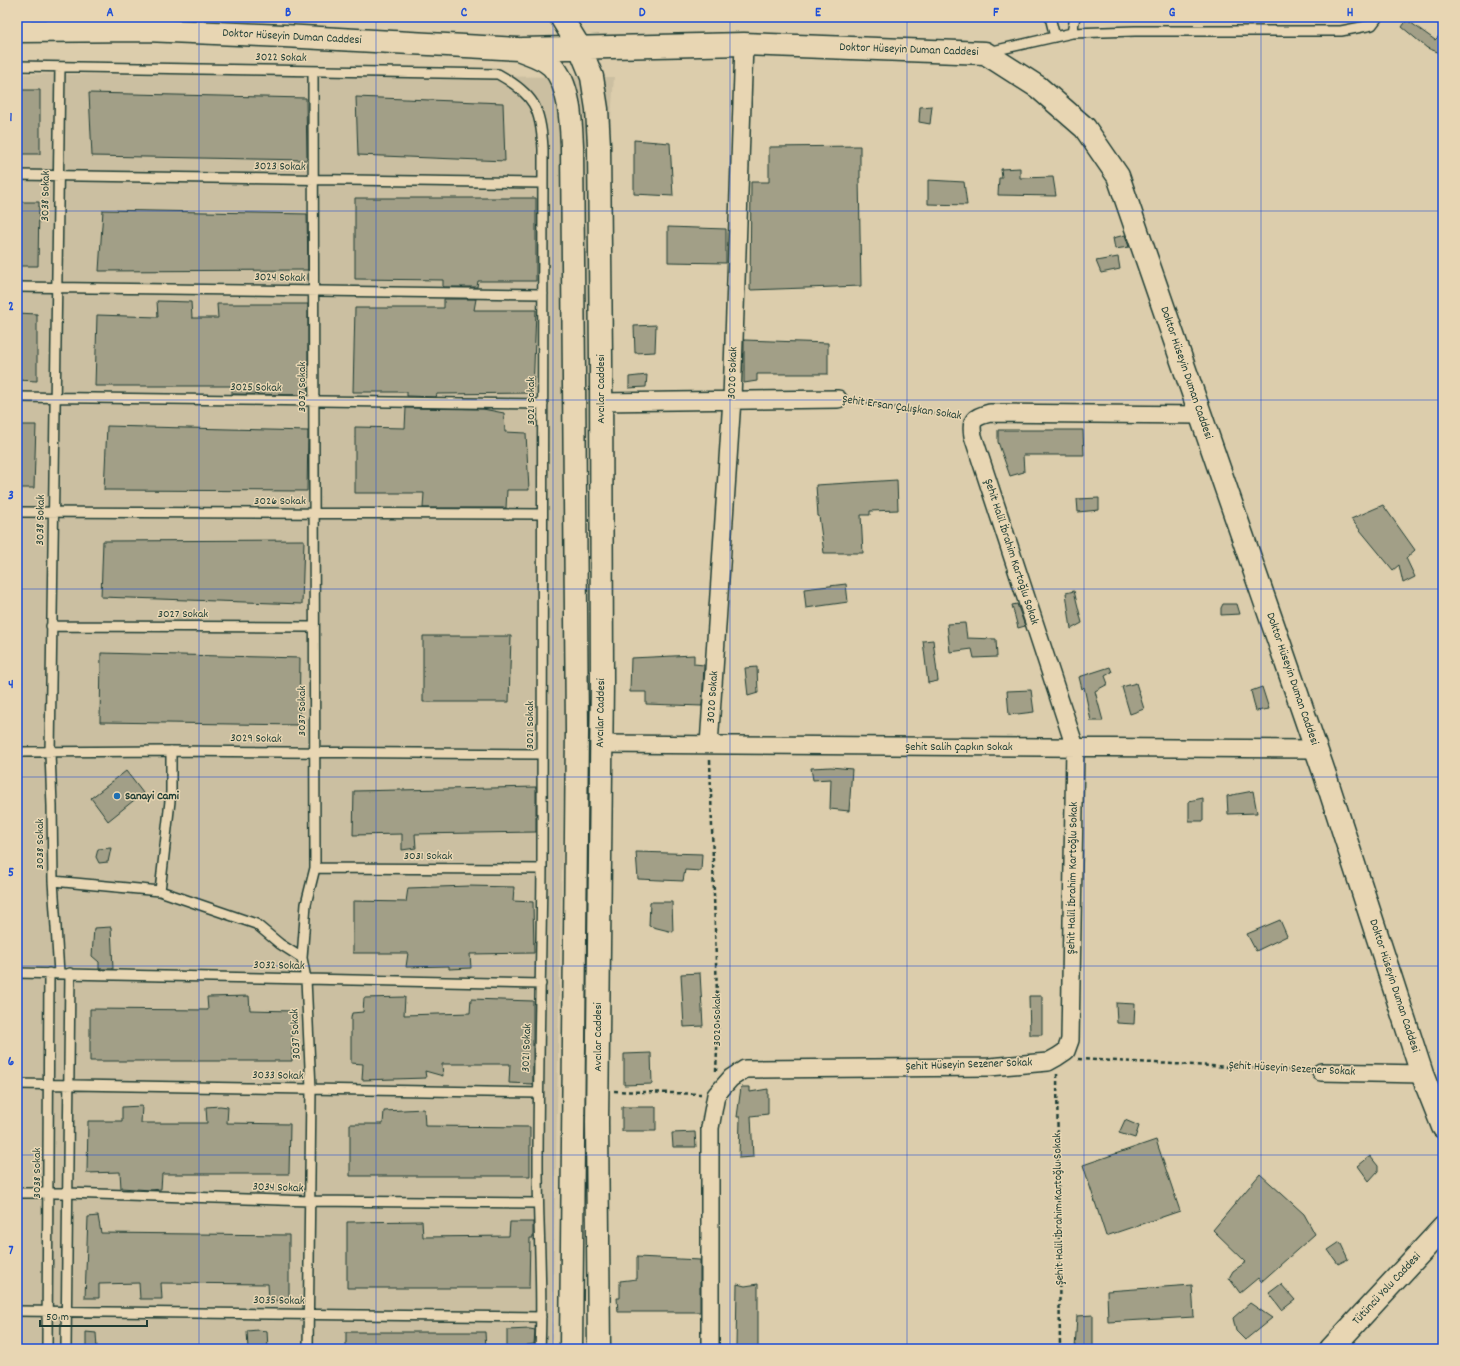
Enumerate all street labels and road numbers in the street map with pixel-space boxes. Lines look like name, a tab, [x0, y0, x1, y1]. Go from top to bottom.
street label: Doktor Hüseyin Duman Caddesi	[222, 25, 362, 49]
street label: Doktor Hüseyin Duman Caddesi	[839, 39, 979, 61]
street label: 3022 Sokak	[255, 49, 307, 67]
street label: 3023 Sokak	[254, 158, 306, 176]
street label: 3038 Sokak	[37, 170, 55, 222]
street label: 3024 Sokak	[254, 269, 306, 287]
street label: Doktor Hüseyin Duman Caddesi	[1155, 304, 1217, 442]
street label: 3020 Sokak	[724, 346, 742, 400]
street label: Avcılar Caddesi	[593, 354, 610, 424]
street label: 3037 Sokak	[294, 362, 311, 412]
street label: 3021 Sokak	[523, 377, 540, 425]
street label: 3025 Sokak	[230, 379, 282, 397]
street label: Şehit Ersan Çalışkan Sokak	[841, 391, 963, 425]
street label: Şehit Halil İbrahim Kartoğlu Sokak	[979, 477, 1043, 627]
street label: 3026 Sokak	[254, 493, 306, 510]
street label: 3038 Sokak	[32, 494, 50, 546]
street label: 3027 Sokak	[158, 606, 208, 623]
street label: Doktor Hüseyin Duman Caddesi	[1261, 610, 1323, 748]
street label: 3020 Sokak	[703, 670, 723, 724]
street label: Avcılar Caddesi	[592, 678, 610, 748]
street label: 3037 Sokak	[294, 686, 311, 736]
street label: 3021 Sokak	[522, 701, 539, 749]
street label: 3029 Sokak	[230, 730, 282, 748]
street label: Şehit Salih Çapkın Sokak	[905, 739, 1013, 756]
street label: Şehit Halil İbrahim Kartoğlu Sokak	[1063, 802, 1083, 954]
street label: 3038 Sokak	[32, 818, 49, 869]
street label: 3031 Sokak	[404, 848, 452, 865]
street label: Doktor Hüseyin Duman Caddesi	[1364, 917, 1424, 1055]
street label: 3032 Sokak	[253, 957, 305, 975]
street label: 3020 Sokak	[709, 994, 726, 1046]
street label: Avcılar Caddesi	[590, 1002, 607, 1072]
street label: 3037 Sokak	[286, 1008, 306, 1060]
street label: 3021 Sokak	[518, 1023, 536, 1073]
street label: Şehit Hüseyin Sezener Sokak	[905, 1054, 1033, 1076]
street label: Şehit Hüseyin Sezener Sokak	[1228, 1057, 1356, 1081]
street label: 3033 Sokak	[252, 1067, 304, 1085]
street label: Şehit Halil İbrahim Kartoğlu Sokak	[1049, 1133, 1069, 1285]
street label: 3038 Sokak	[29, 1147, 46, 1198]
street label: 3034 Sokak	[252, 1179, 304, 1197]
street label: Tütüncü Yolu Caddesi	[1349, 1249, 1425, 1329]
street label: 3035 Sokak	[253, 1292, 305, 1310]

